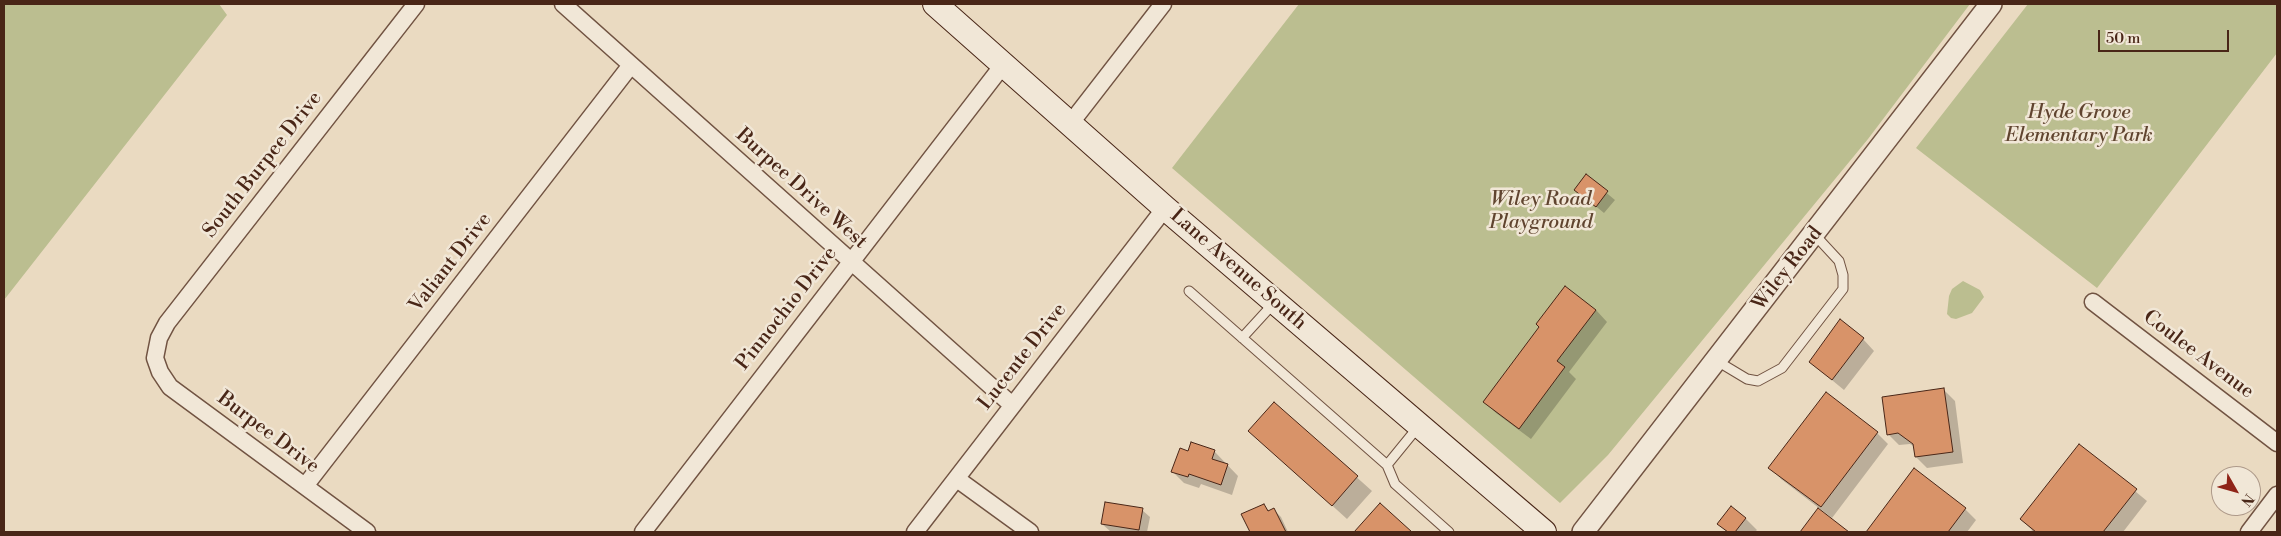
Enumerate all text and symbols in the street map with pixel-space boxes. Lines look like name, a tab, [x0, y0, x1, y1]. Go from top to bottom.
scale bar	[2101, 20, 2232, 52]
text: 50 m	[2106, 29, 2140, 48]
street label: South Burpee Drive	[198, 87, 328, 243]
park label: Hyde Grove Elementary Park	[2005, 101, 2153, 148]
street label: Burpee Drive West	[730, 124, 872, 254]
park label: Wiley Road Playground	[1489, 188, 1593, 235]
street label: Lane Avenue South	[1165, 204, 1311, 336]
street label: Valiant Drive	[405, 209, 497, 317]
street label: Wiley Road	[1748, 222, 1828, 316]
street label: Pinnochio Drive	[731, 242, 843, 376]
street label: Lucente Drive	[974, 299, 1072, 415]
street label: Coulee Avenue	[2138, 306, 2258, 404]
street label: Burpee Drive	[212, 387, 324, 479]
north arrow	[2211, 466, 2261, 516]
text: N	[2237, 490, 2258, 510]

